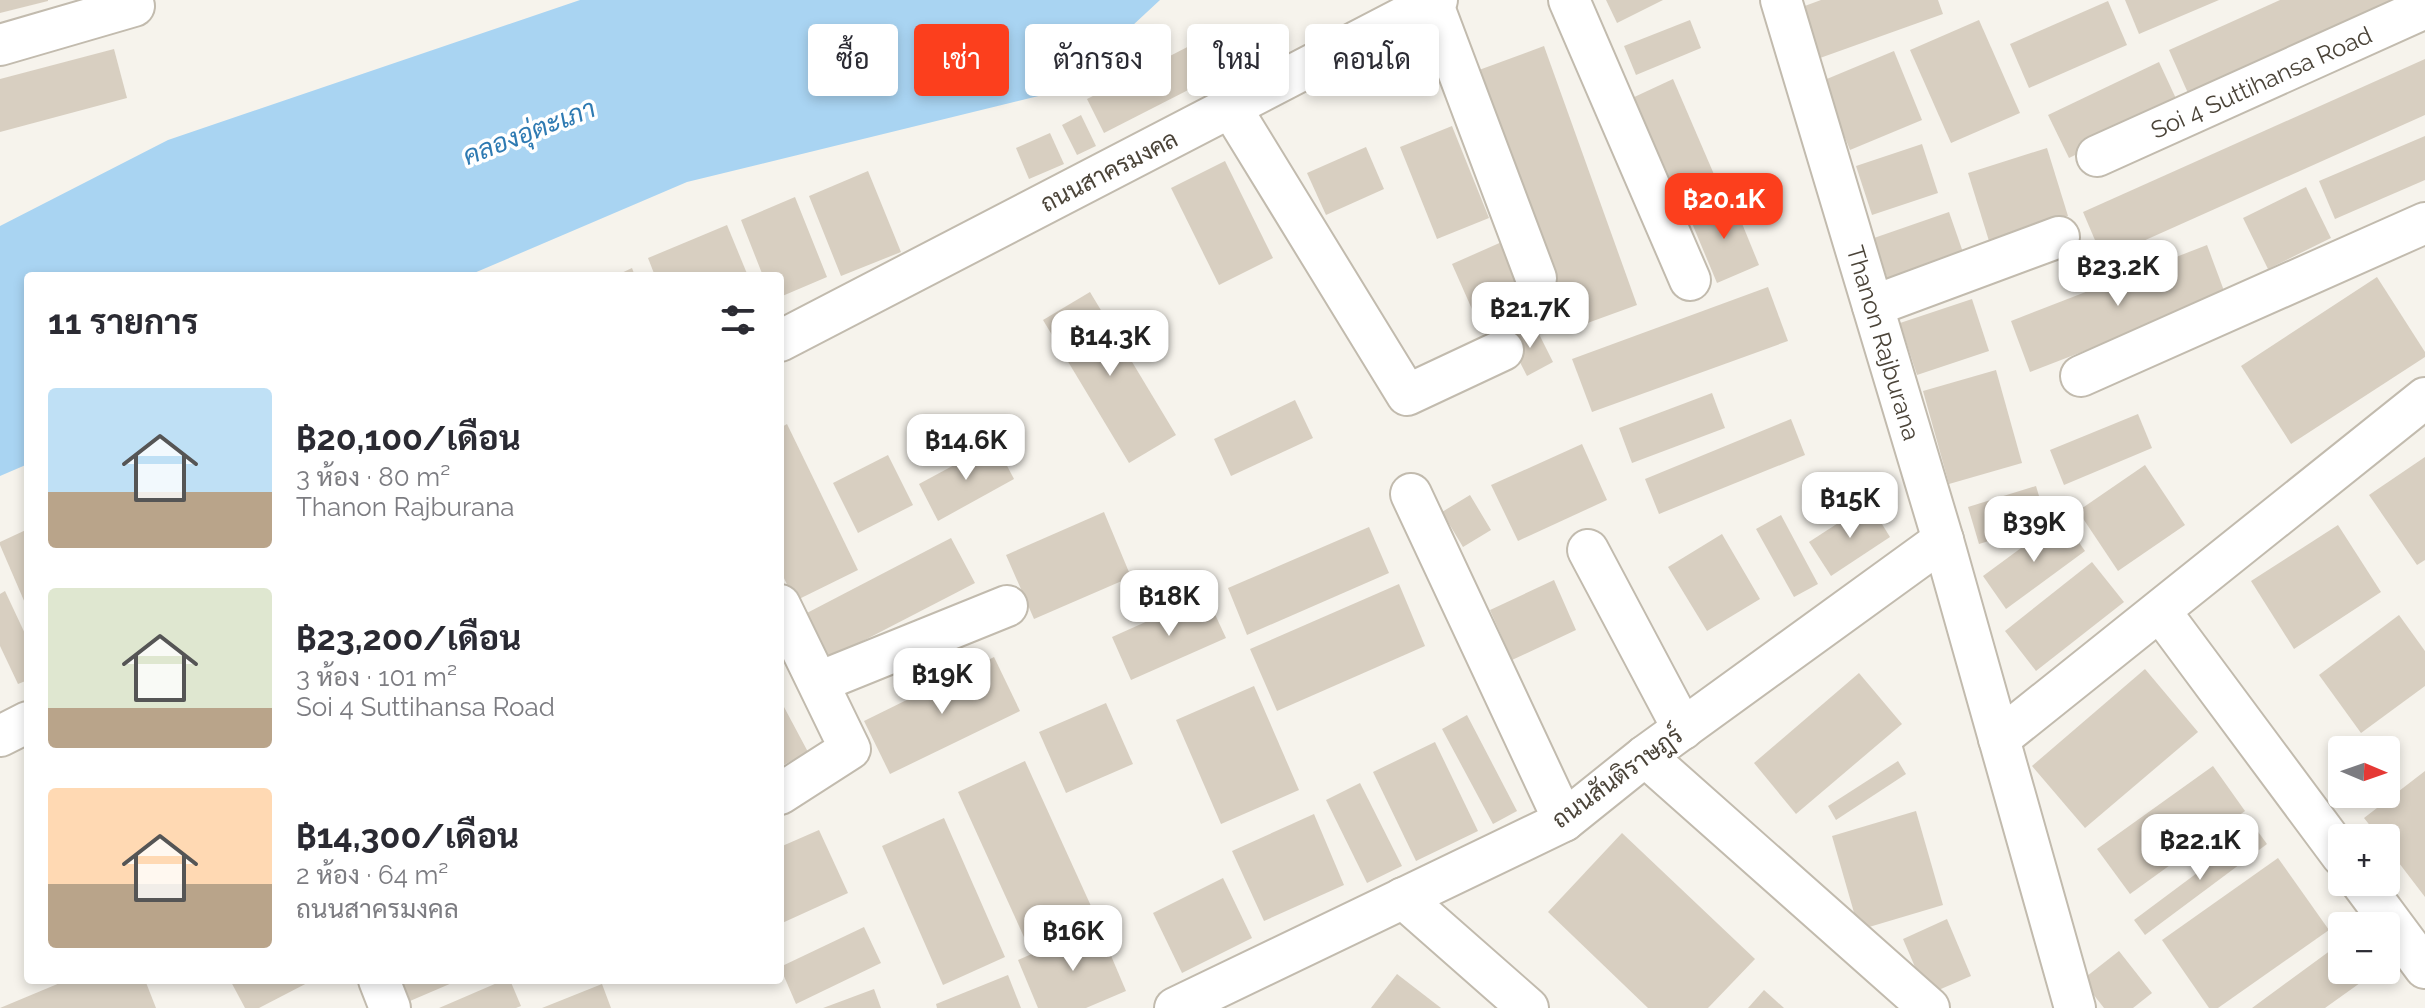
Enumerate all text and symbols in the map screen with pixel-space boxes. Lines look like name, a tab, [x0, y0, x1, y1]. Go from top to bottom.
street label: Soi 4 Suttihansa Road	[2146, 20, 2376, 144]
chip: ซื้อ	[808, 24, 898, 96]
chip: เช่า	[914, 24, 1009, 96]
chip: ตัวกรอง	[1025, 24, 1171, 96]
chip: ใหม่	[1187, 24, 1289, 96]
chip: คอนโด	[1305, 24, 1439, 96]
water label: คลองอุ่ตะเภา	[459, 93, 601, 174]
street label: ถนนสาครมงคล	[1036, 124, 1182, 218]
pin: ฿20.1K	[1659, 173, 1789, 241]
text: ฿20.1K	[1683, 184, 1765, 214]
pin: ฿23.2K	[2053, 240, 2183, 308]
street label: Thanon Rajburana	[1841, 242, 1927, 444]
text: ฿23.2K	[2077, 251, 2159, 281]
pin: ฿21.7K	[1465, 282, 1595, 350]
text: ฿21.7K	[1490, 293, 1570, 323]
icon: filters	[716, 298, 760, 342]
text: 11 รายการ	[48, 302, 199, 342]
pin: ฿14.3K	[1045, 310, 1175, 378]
text: ฿14.3K	[1069, 321, 1151, 351]
pin: ฿14.6K	[901, 414, 1031, 482]
text: ฿20,100/เดือน	[296, 418, 521, 458]
icon: home	[112, 420, 208, 516]
text: ฿14.6K	[925, 425, 1007, 455]
text: 3 ห้อง · 80 m²	[296, 462, 450, 492]
pin: ฿15K	[1803, 472, 1897, 540]
text: ฿15K	[1820, 483, 1880, 513]
text: Thanon Rajburana	[296, 492, 514, 522]
pin: ฿39K	[1987, 496, 2081, 564]
text: ฿39K	[2003, 507, 2065, 537]
pin: ฿18K	[1122, 570, 1216, 638]
text: ฿18K	[1138, 581, 1200, 611]
text: ฿23,200/เดือน	[296, 618, 521, 658]
icon: home	[112, 620, 208, 716]
pin: ฿19K	[895, 648, 989, 716]
text: ฿19K	[911, 659, 973, 689]
text: 3 ห้อง · 101 m²	[296, 662, 457, 692]
text: Soi 4 Suttihansa Road	[296, 692, 555, 722]
street label: ถนนสันติราษฎร์	[1546, 719, 1689, 836]
north arrow	[2328, 736, 2400, 808]
map controls	[2328, 736, 2400, 984]
pin: ฿22.1K	[2135, 814, 2265, 882]
text: ฿14,300/เดือน	[296, 816, 519, 856]
icon: home	[112, 820, 208, 916]
button: +	[2328, 824, 2400, 896]
text: ฿22.1K	[2159, 825, 2241, 855]
text: 2 ห้อง · 64 m²	[296, 860, 448, 890]
text: ถนนสาครมงคล	[296, 894, 459, 924]
pin: ฿16K	[1026, 905, 1120, 973]
button: −	[2328, 912, 2400, 984]
text: ฿16K	[1042, 916, 1104, 946]

